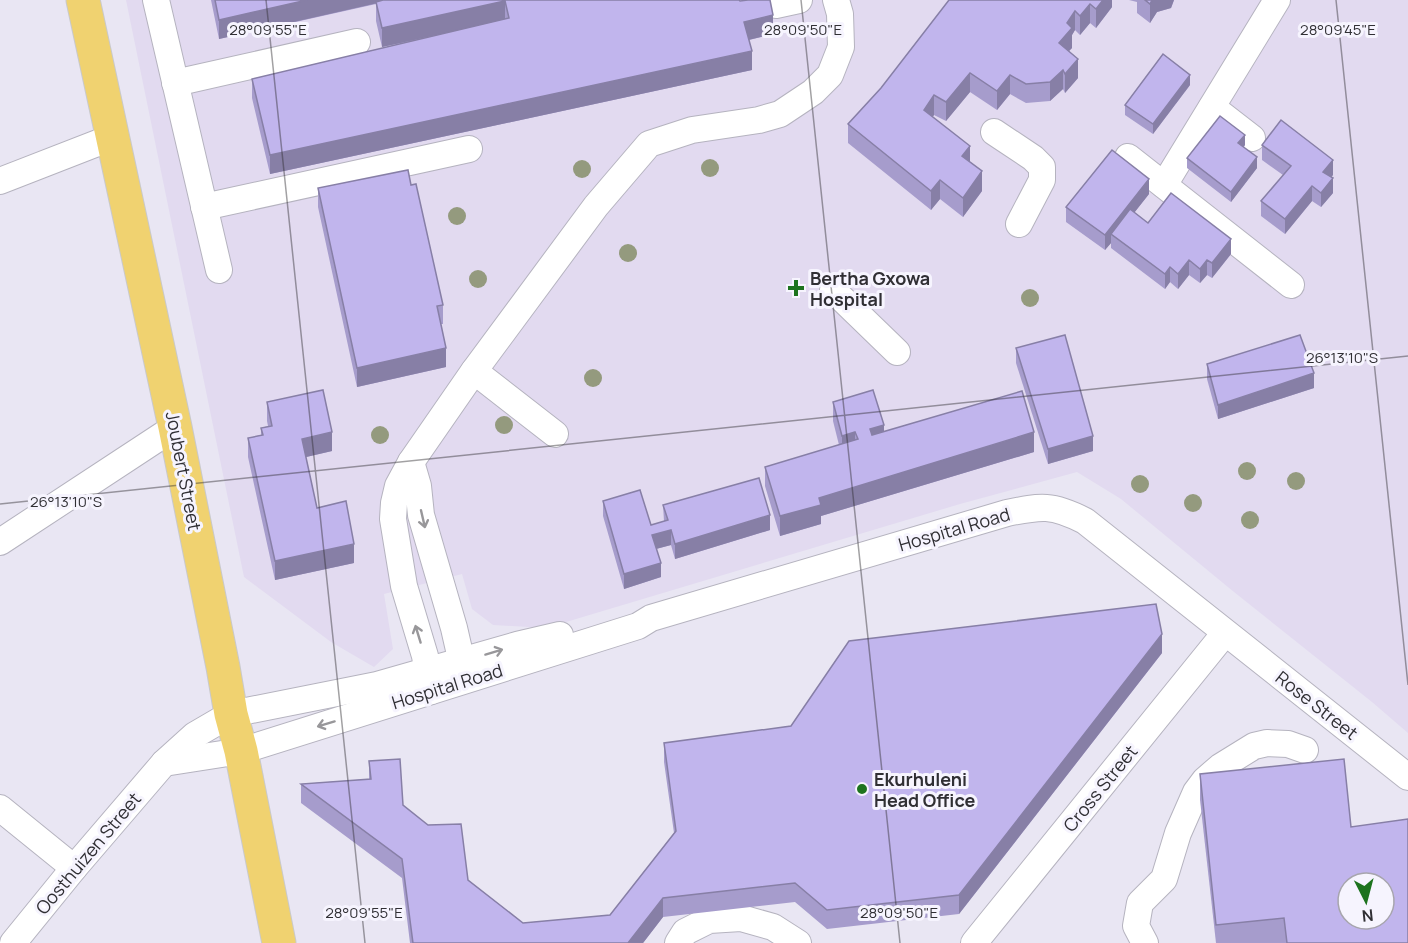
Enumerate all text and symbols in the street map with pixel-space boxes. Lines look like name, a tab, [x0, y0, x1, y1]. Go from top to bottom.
text: 28°09'55"E	[229, 19, 307, 40]
text: 28°09'50"E	[764, 19, 842, 40]
text: 28°09'45"E	[1300, 19, 1376, 40]
place label: Bertha Gxowa Hospital	[810, 266, 930, 311]
marker: Bertha Gxowa Hospital	[787, 279, 805, 297]
text: 26°13'10"S	[1306, 347, 1378, 368]
street label: Joubert Street	[161, 409, 207, 533]
text: 26°13'10"S	[30, 491, 102, 512]
street label: Hospital Road	[895, 502, 1013, 556]
one-way arrow	[417, 509, 429, 528]
one-way arrow	[412, 625, 423, 644]
one-way arrow	[484, 646, 503, 657]
street label: Hospital Road	[389, 658, 505, 714]
street label: Rose Street	[1271, 665, 1363, 745]
one-way arrow	[317, 719, 336, 730]
street label: Cross Street	[1058, 740, 1142, 836]
place label: Ekurhuleni Head Office	[874, 767, 975, 812]
marker: Ekurhuleni Head Office	[855, 782, 869, 796]
street label: Oosthuizen Street	[30, 787, 146, 919]
north arrow	[1336, 871, 1396, 931]
text: 28°09'55"E	[325, 902, 403, 923]
text: 28°09'50"E	[860, 902, 938, 923]
text: N	[1361, 904, 1374, 927]

